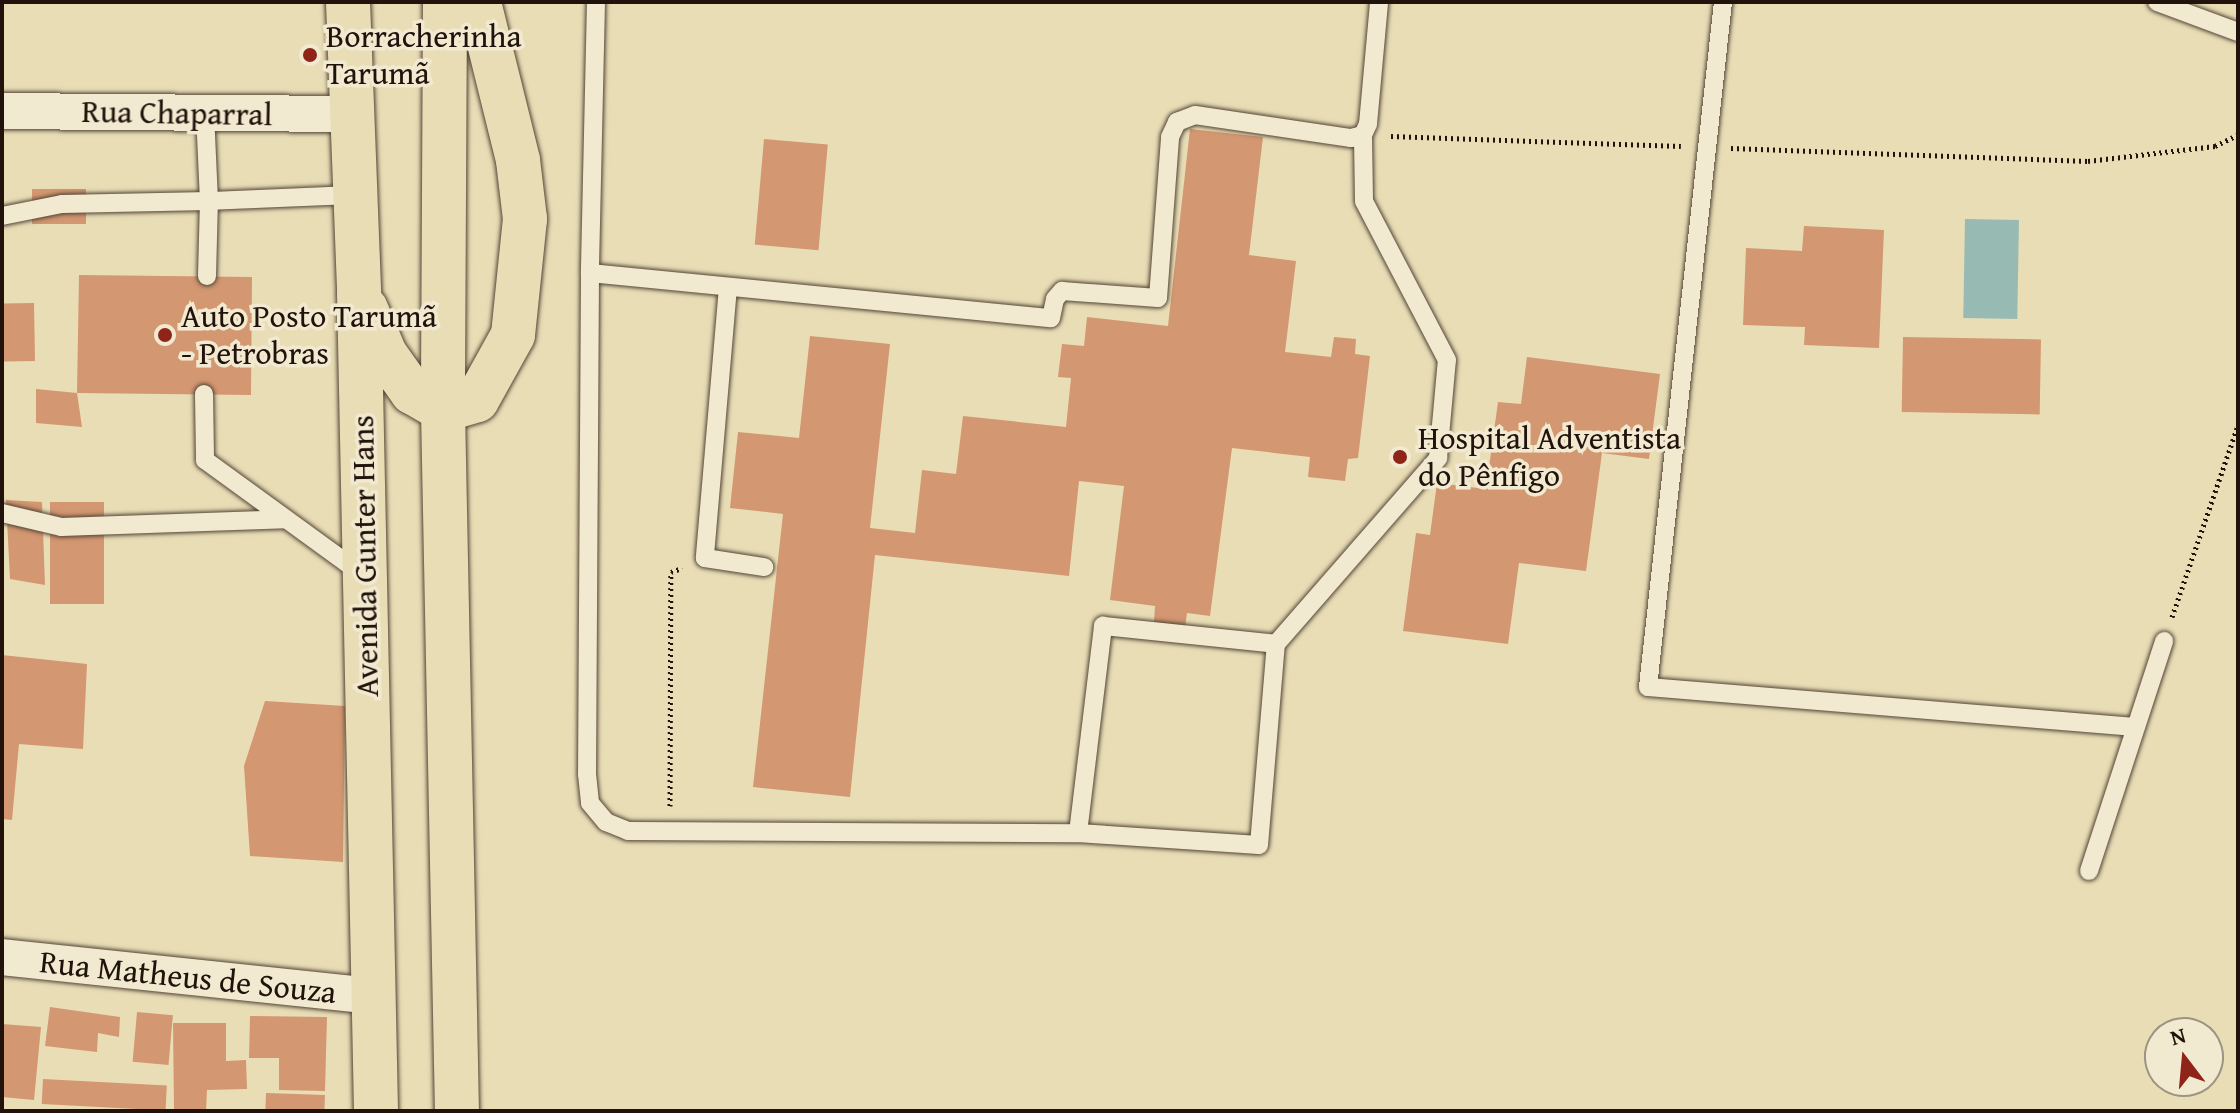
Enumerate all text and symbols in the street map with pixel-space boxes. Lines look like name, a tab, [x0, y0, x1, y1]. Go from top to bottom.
place label: Borracherinha Tarumã	[326, 18, 522, 93]
marker: Borracherinha Tarumã	[301, 46, 319, 64]
street label: Rua Chaparral	[81, 92, 273, 134]
place label: Auto Posto Tarumã - Petrobras	[181, 298, 437, 373]
marker: Auto Posto Tarumã - Petrobras	[156, 326, 174, 344]
street label: Avenida Gunter Hans	[343, 415, 387, 697]
place label: Hospital Adventista do Pênfigo	[1418, 420, 1681, 495]
marker: Hospital Adventista do Pênfigo	[1389, 446, 1411, 468]
street label: Rua Matheus de Souza	[38, 942, 338, 1012]
north arrow	[2144, 1017, 2224, 1097]
text: N	[2166, 1018, 2189, 1053]

